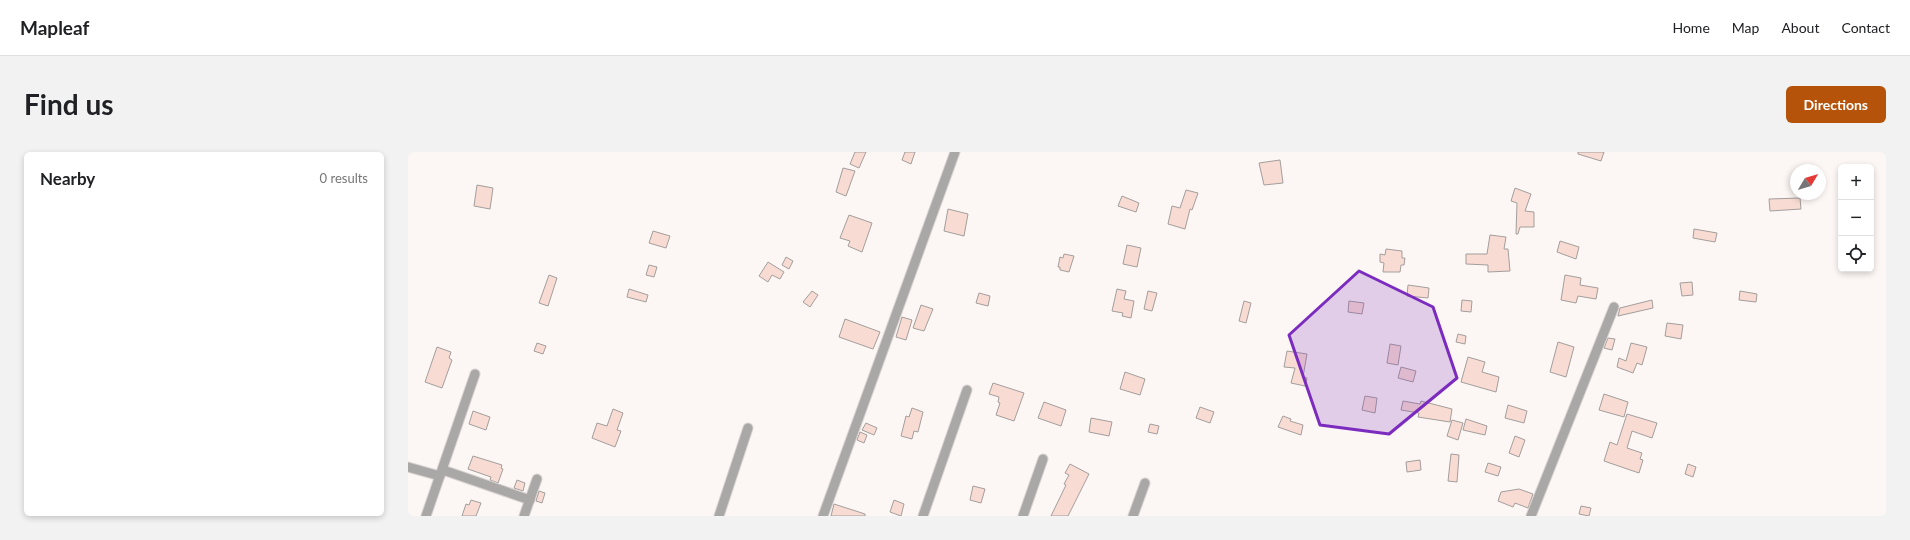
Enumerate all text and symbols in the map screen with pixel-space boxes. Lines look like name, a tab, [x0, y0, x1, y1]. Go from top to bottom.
text: Mapleaf	[20, 16, 89, 39]
text: Home	[1672, 19, 1710, 36]
text: Map	[1732, 19, 1759, 36]
text: About	[1781, 19, 1819, 36]
text: Contact	[1841, 19, 1890, 36]
button: Directions	[1786, 86, 1886, 123]
text: Find us	[24, 87, 114, 121]
north arrow	[1790, 164, 1826, 200]
map controls	[1838, 164, 1874, 272]
button: +	[1838, 164, 1874, 200]
text: Nearby	[40, 168, 95, 189]
text: 0 results	[320, 170, 368, 186]
button: −	[1838, 200, 1874, 236]
button: locate	[1838, 236, 1874, 272]

